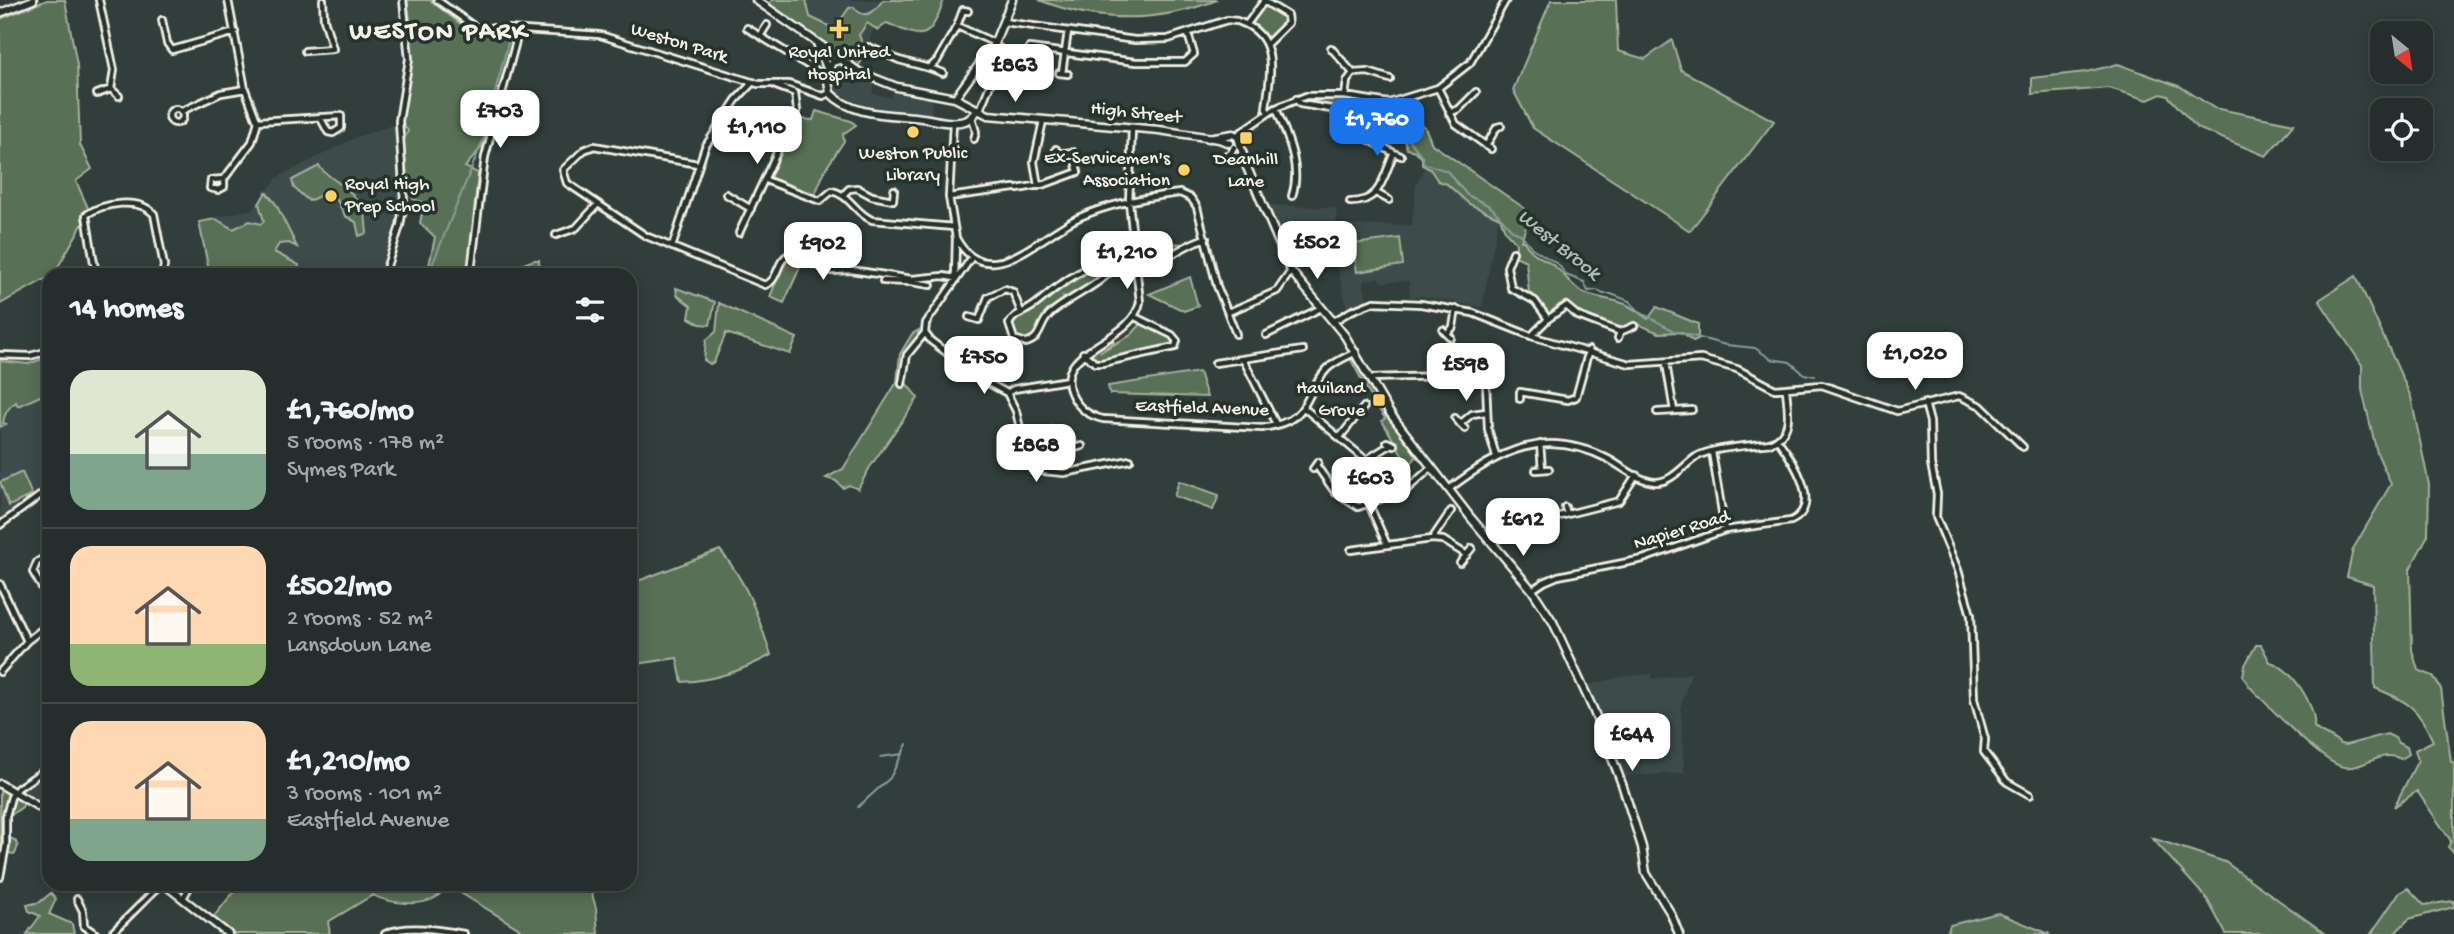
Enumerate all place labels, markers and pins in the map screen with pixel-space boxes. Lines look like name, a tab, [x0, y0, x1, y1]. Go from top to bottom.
marker: Royal United Hospital	[829, 19, 849, 39]
place label: Royal United Hospital	[788, 42, 891, 87]
pin: £863	[974, 44, 1056, 104]
pin: £703	[459, 90, 541, 150]
pin: £1,760	[1320, 99, 1434, 158]
pin: £1,110	[700, 106, 814, 166]
marker: Weston Public Library	[905, 124, 921, 140]
marker: Deanhill Lane	[1238, 130, 1254, 146]
place label: Weston Public Library	[859, 143, 968, 188]
place label: Ex-Servicemen's Association	[1044, 148, 1171, 193]
place label: Deanhill Lane	[1212, 149, 1278, 194]
marker: Ex-Servicemen's Association	[1176, 162, 1192, 178]
place label: Royal High Prep School	[344, 174, 435, 219]
marker: Royal High Prep School	[323, 188, 339, 204]
pin: £902	[782, 222, 864, 282]
pin: £502	[1276, 222, 1358, 281]
pin: £1,210	[1070, 232, 1184, 291]
pin: £1,020	[1858, 332, 1972, 392]
pin: £750	[943, 336, 1025, 396]
pin: £598	[1425, 344, 1507, 403]
place label: Haviland Grove	[1296, 378, 1367, 423]
marker: Haviland Grove	[1371, 392, 1387, 408]
pin: £868	[995, 424, 1077, 484]
pin: £603	[1330, 458, 1412, 517]
pin: £612	[1482, 498, 1564, 558]
pin: £644	[1591, 714, 1673, 773]

